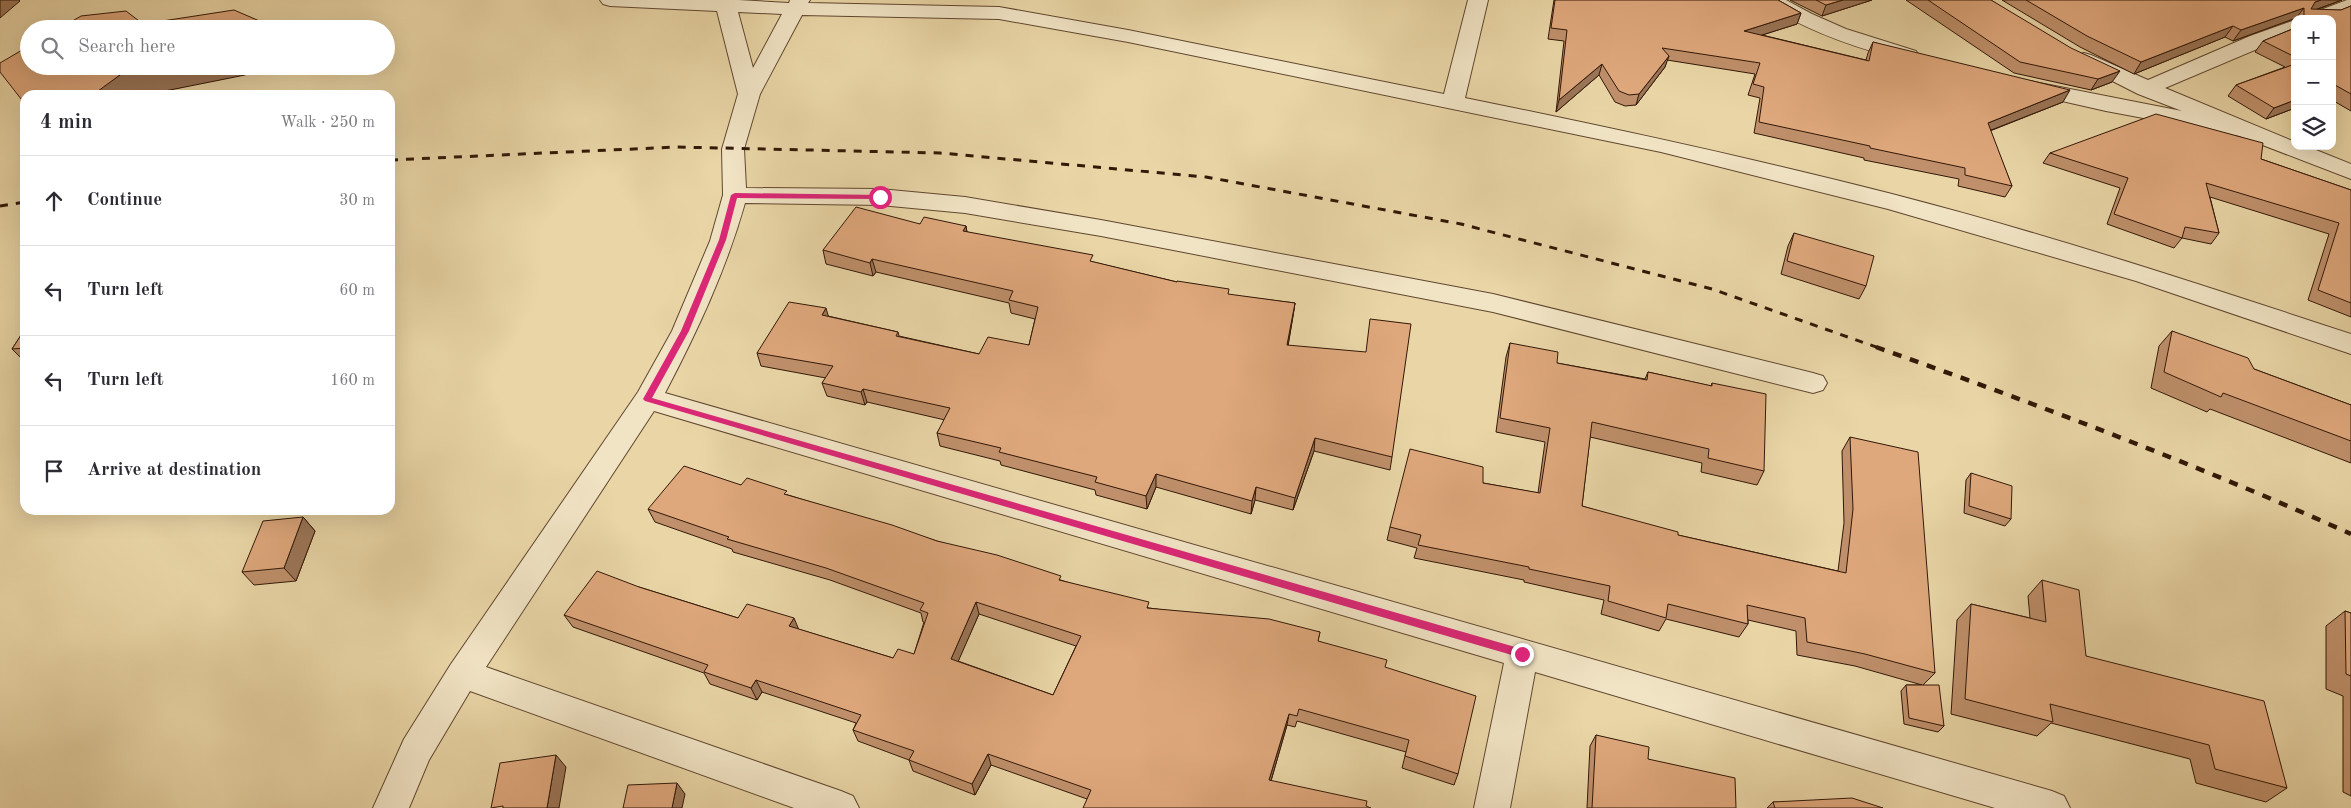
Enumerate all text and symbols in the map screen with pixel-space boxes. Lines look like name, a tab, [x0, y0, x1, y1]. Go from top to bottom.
map controls	[2291, 15, 2336, 150]
button: +	[2291, 15, 2336, 60]
search box	[20, 20, 395, 75]
icon: search	[38, 34, 66, 62]
text: Search here	[78, 38, 175, 57]
button: −	[2291, 60, 2336, 105]
button: layers	[2291, 105, 2336, 150]
text: 4 min	[40, 112, 93, 133]
text: Walk · 250 m	[280, 115, 375, 131]
route start	[869, 186, 892, 209]
icon: ahead	[40, 187, 68, 215]
text: Continue	[87, 191, 162, 210]
text: 30 m	[339, 193, 375, 209]
icon: left	[40, 277, 68, 305]
text: Turn left	[87, 281, 164, 300]
text: 60 m	[339, 283, 375, 299]
icon: left	[40, 367, 68, 395]
text: Turn left	[87, 371, 164, 390]
text: 160 m	[330, 373, 375, 389]
icon: arrive	[40, 457, 68, 485]
text: Arrive at destination	[87, 461, 261, 480]
route end	[1511, 643, 1534, 666]

